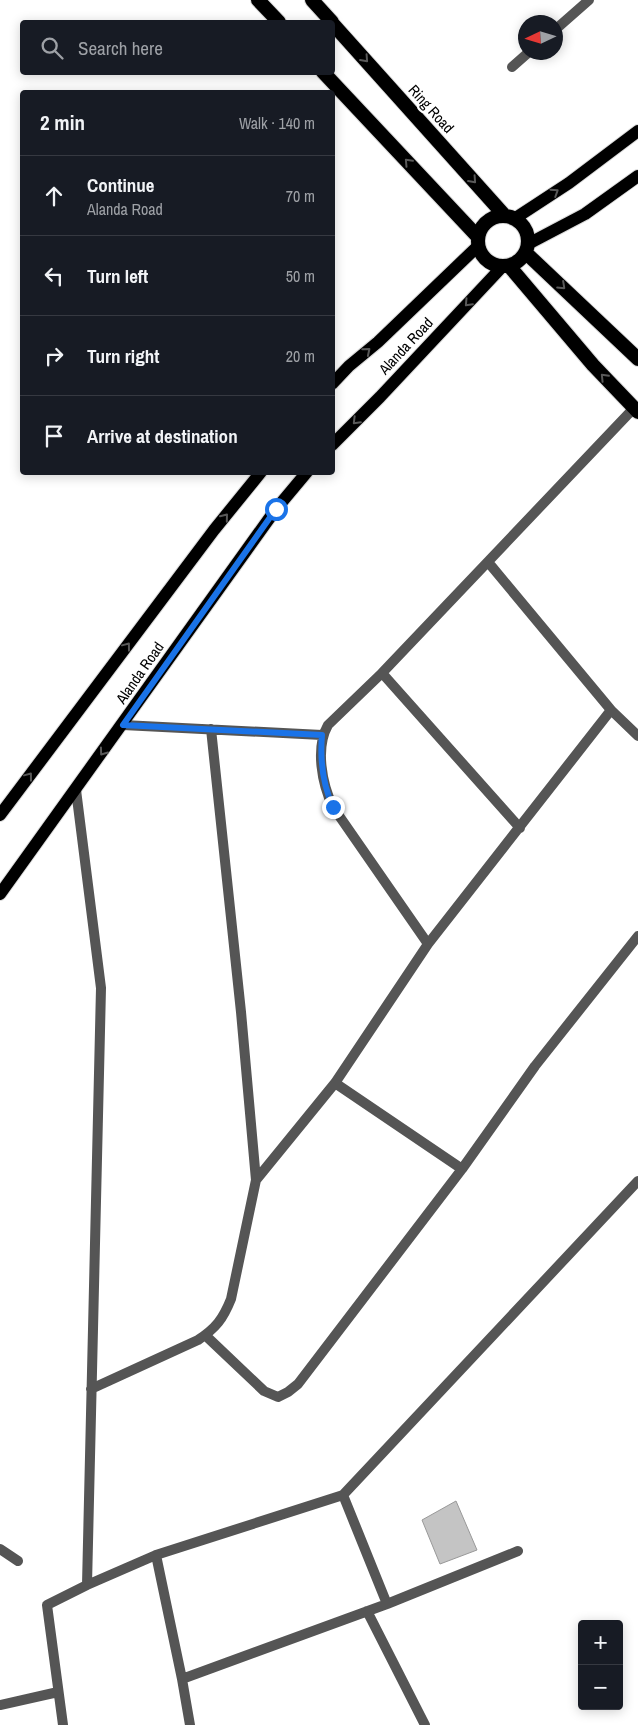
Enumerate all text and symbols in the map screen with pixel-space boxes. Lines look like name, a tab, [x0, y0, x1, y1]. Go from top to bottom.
north arrow	[518, 15, 563, 60]
search box	[20, 20, 335, 75]
icon: search	[38, 34, 66, 62]
text: Search here	[78, 35, 163, 61]
one-way arrow	[359, 54, 368, 63]
street label: Ring Road	[404, 80, 459, 138]
text: 2 min	[40, 108, 85, 137]
text: Walk · 140 m	[239, 112, 315, 134]
one-way arrow	[405, 159, 414, 168]
text: Continue	[87, 172, 155, 198]
one-way arrow	[468, 175, 477, 184]
icon: ahead	[40, 182, 68, 210]
text: 70 m	[286, 185, 315, 207]
one-way arrow	[549, 189, 559, 198]
text: Alanda Road	[87, 198, 163, 220]
icon: left	[40, 262, 68, 290]
text: Turn left	[87, 263, 148, 289]
text: 50 m	[286, 265, 315, 287]
one-way arrow	[556, 280, 565, 289]
one-way arrow	[465, 298, 474, 307]
street label: Alanda Road	[373, 312, 438, 380]
icon: right	[40, 342, 68, 370]
text: Turn right	[87, 343, 159, 369]
text: 20 m	[286, 345, 315, 367]
one-way arrow	[362, 347, 371, 356]
one-way arrow	[601, 373, 610, 382]
one-way arrow	[353, 415, 362, 424]
icon: arrive	[40, 422, 68, 450]
text: Arrive at destination	[87, 423, 238, 449]
route start	[265, 498, 288, 521]
one-way arrow	[220, 513, 229, 522]
street label: Alanda Road	[110, 638, 169, 709]
one-way arrow	[121, 642, 130, 652]
one-way arrow	[100, 746, 109, 756]
one-way arrow	[24, 773, 32, 782]
route end	[322, 796, 345, 819]
map controls	[578, 1620, 623, 1710]
button: +	[578, 1620, 623, 1665]
button: −	[578, 1665, 623, 1710]

